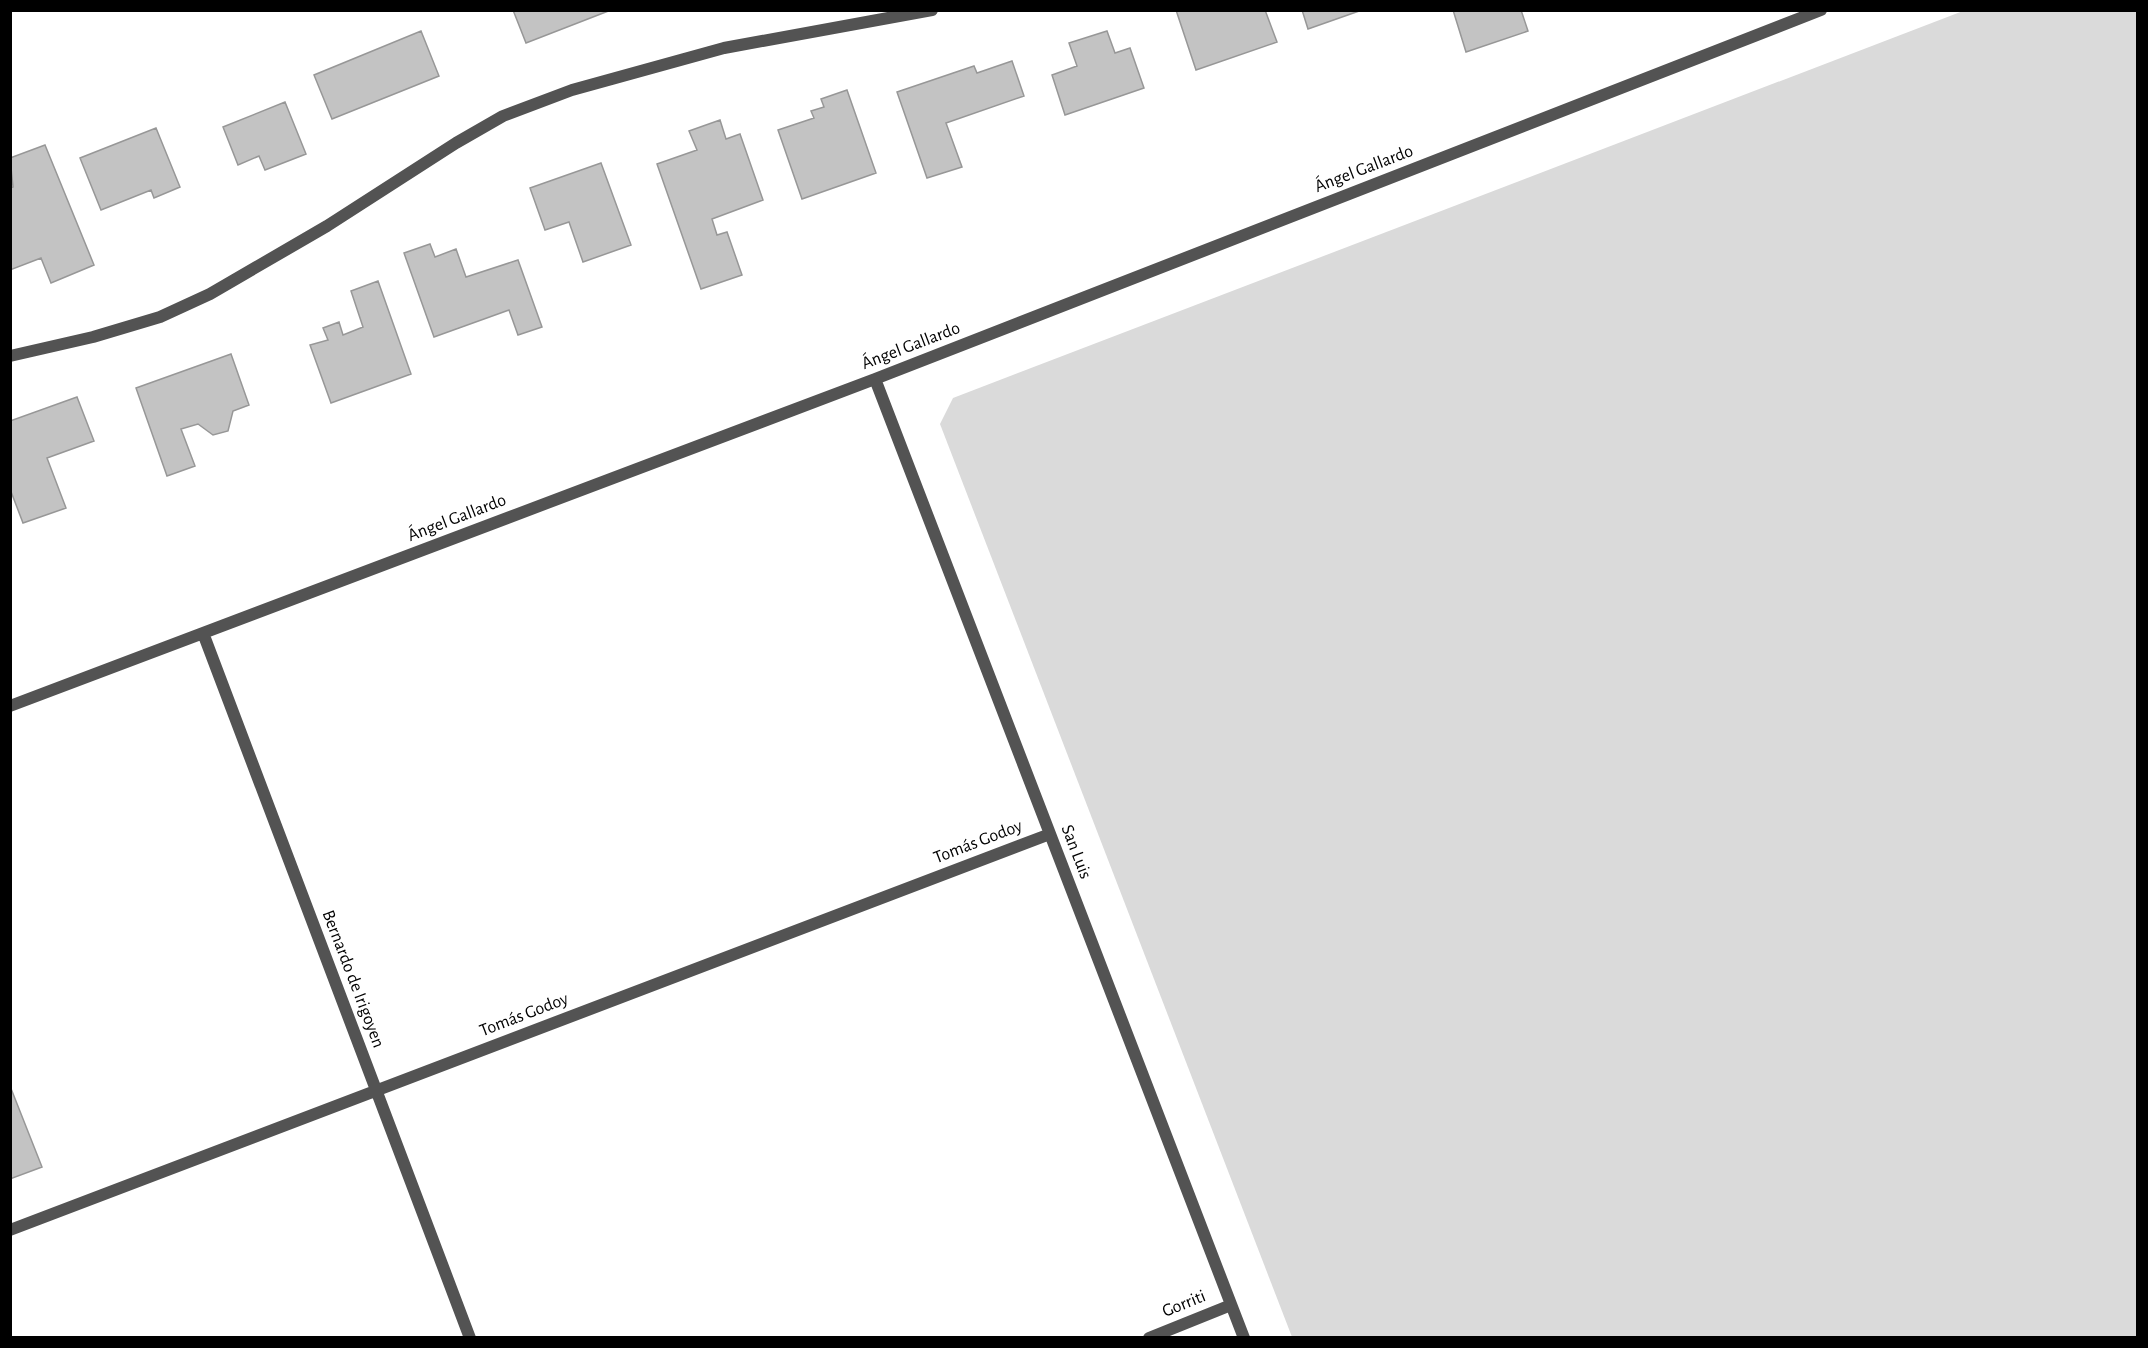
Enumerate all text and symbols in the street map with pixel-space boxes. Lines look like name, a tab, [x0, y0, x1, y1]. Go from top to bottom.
street label: Ángel Gallardo	[1311, 139, 1416, 196]
street label: Ángel Gallardo	[858, 316, 963, 373]
street label: Ángel Gallardo	[404, 488, 509, 545]
street label: Tomás Godoy	[931, 817, 1025, 867]
street label: San Luis	[1058, 823, 1094, 881]
street label: Bernardo de Irigoyen	[318, 908, 388, 1050]
street label: Tomás Godoy	[477, 990, 571, 1040]
street label: Gorriti	[1160, 1287, 1208, 1321]

